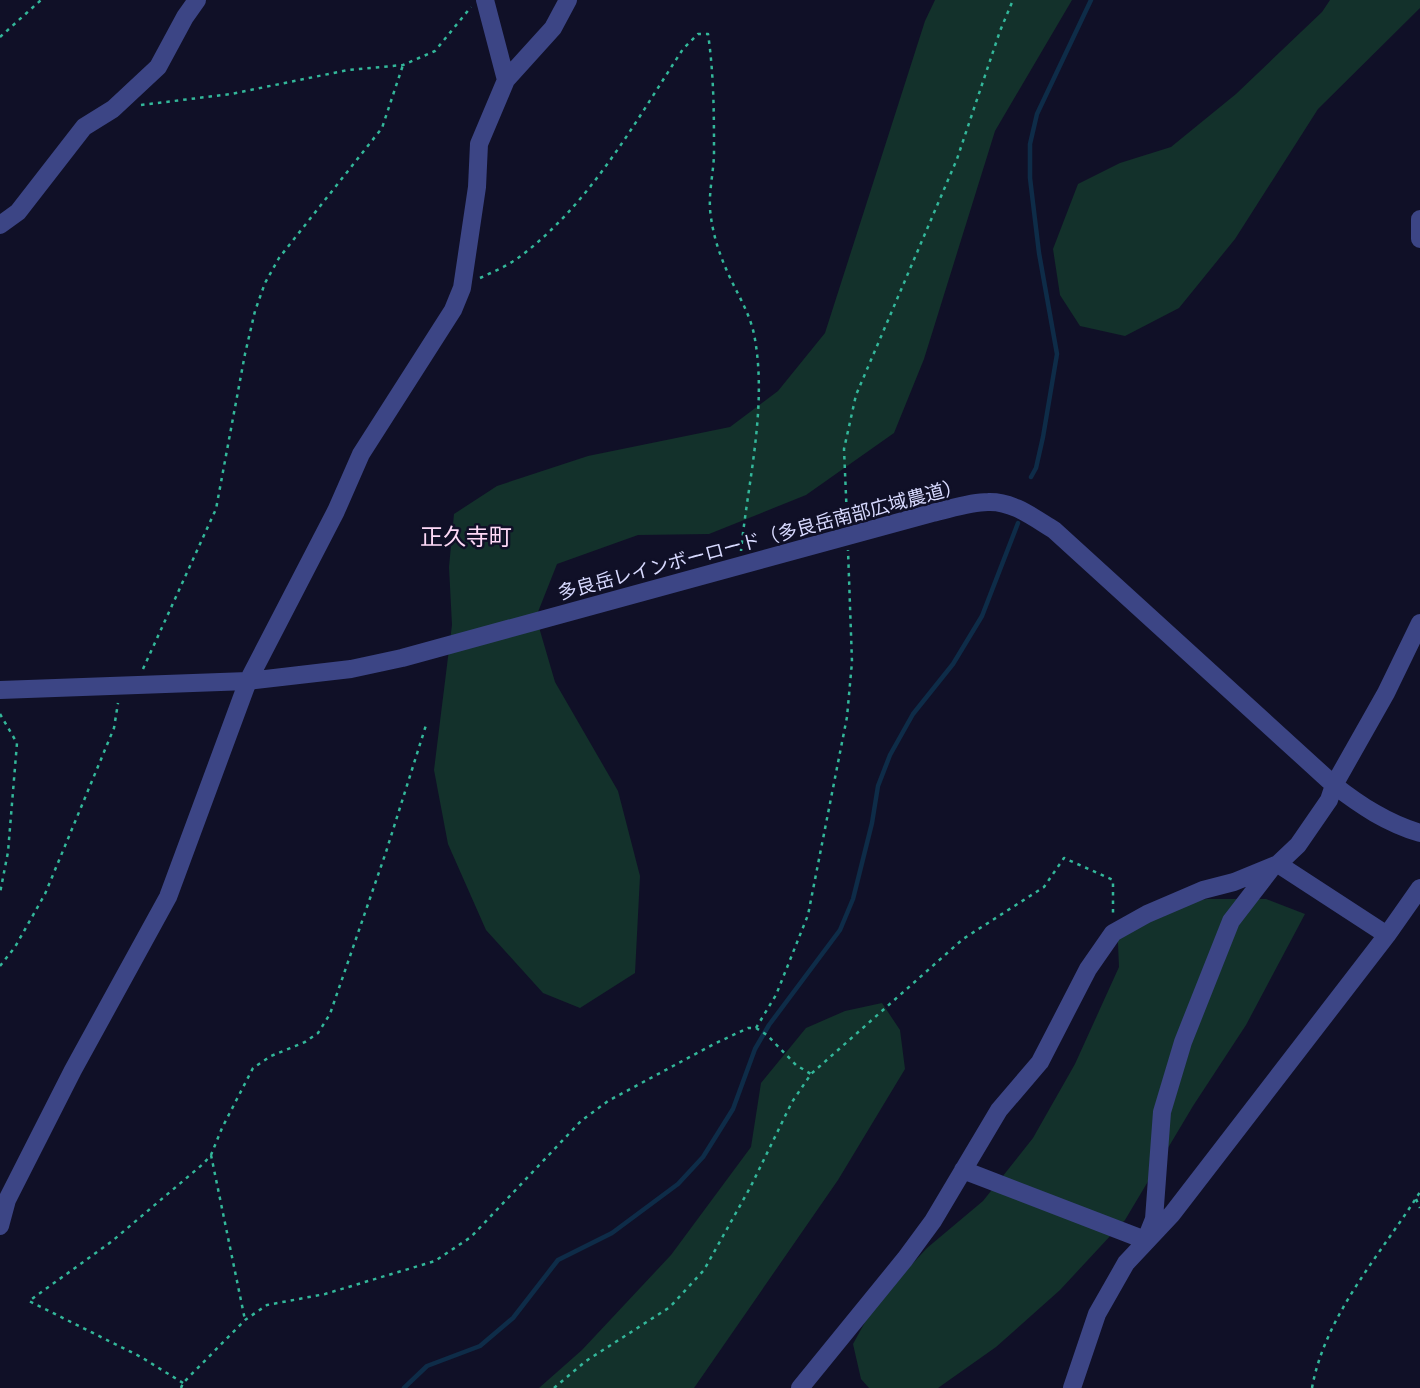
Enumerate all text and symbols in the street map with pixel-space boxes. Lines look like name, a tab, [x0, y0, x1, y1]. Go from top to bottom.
street label: 多良岳レインボーロード（多良岳南部広域農道）	[555, 473, 965, 605]
district label: 正久寺町	[420, 522, 512, 551]

